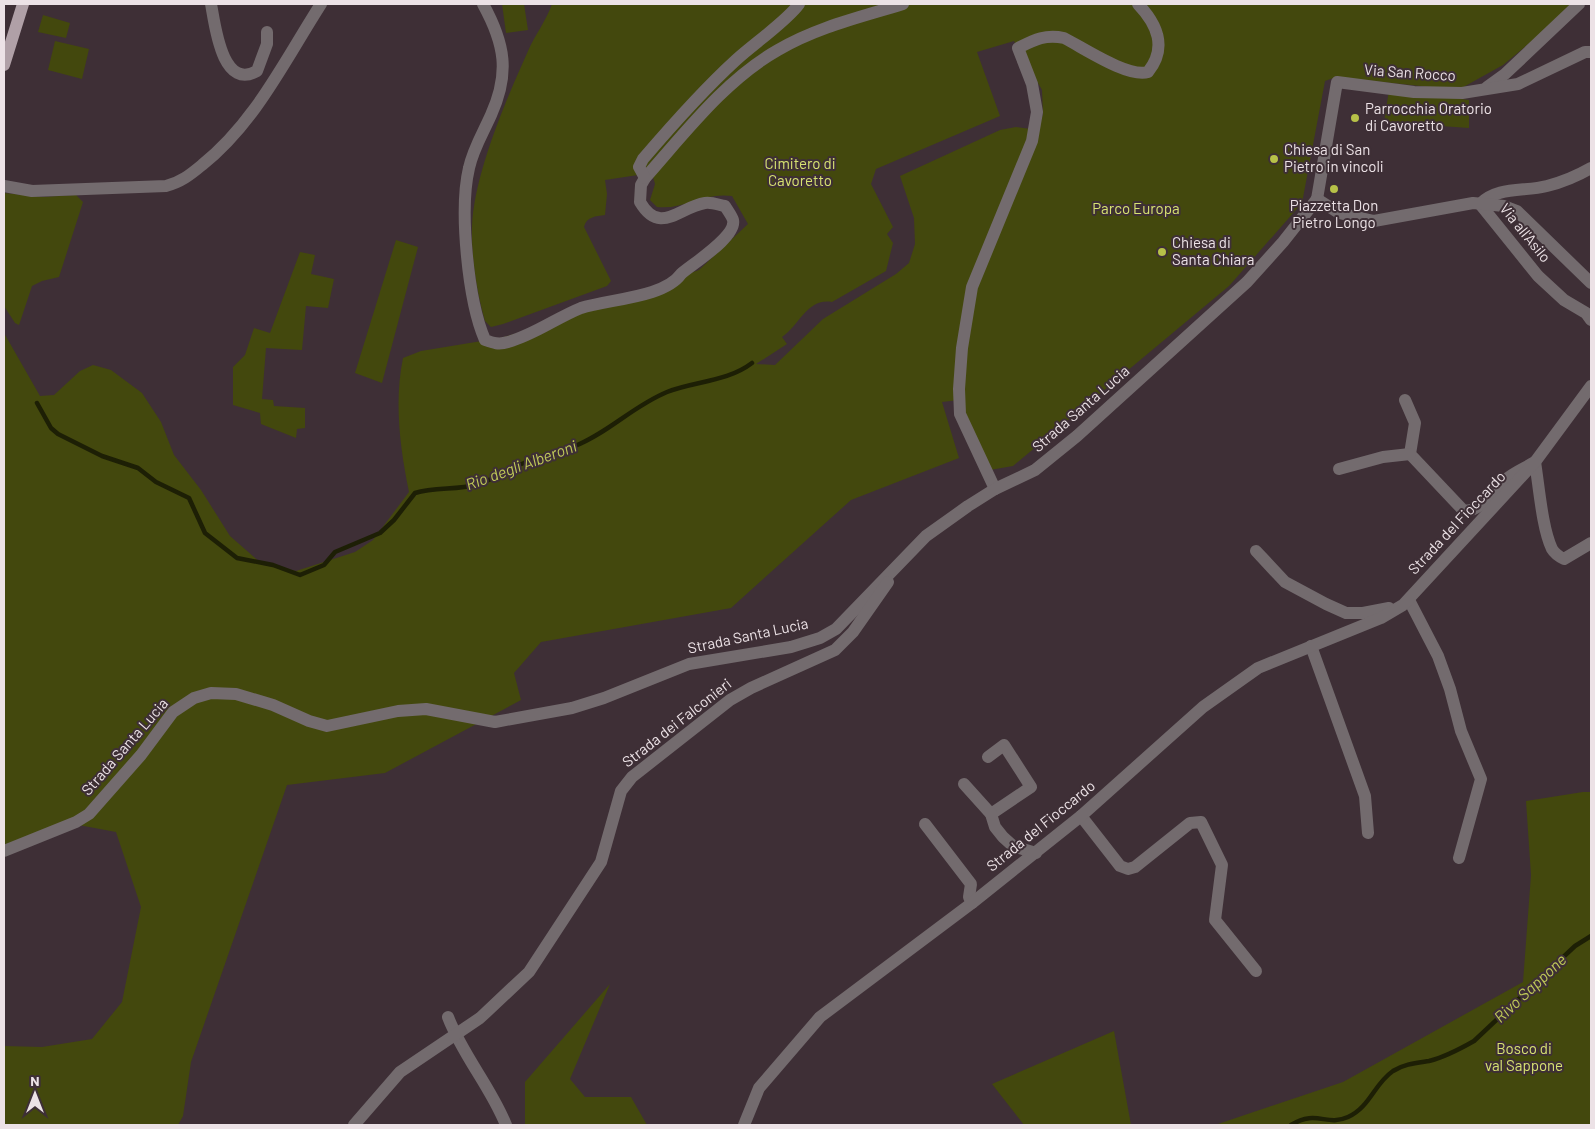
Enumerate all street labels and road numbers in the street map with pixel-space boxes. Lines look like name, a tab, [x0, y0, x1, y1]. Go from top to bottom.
street label: Via San Rocco	[1364, 60, 1456, 84]
street label: Via all'Asilo	[1497, 199, 1555, 266]
street label: Strada Santa Lucia	[1028, 361, 1133, 455]
street label: Strada del Fioccardo	[1404, 467, 1509, 578]
street label: Strada Santa Lucia	[686, 613, 810, 657]
street label: Strada dei Falconieri	[618, 674, 735, 770]
street label: Strada Santa Lucia	[77, 694, 171, 799]
street label: Strada del Fioccardo	[983, 776, 1098, 874]

